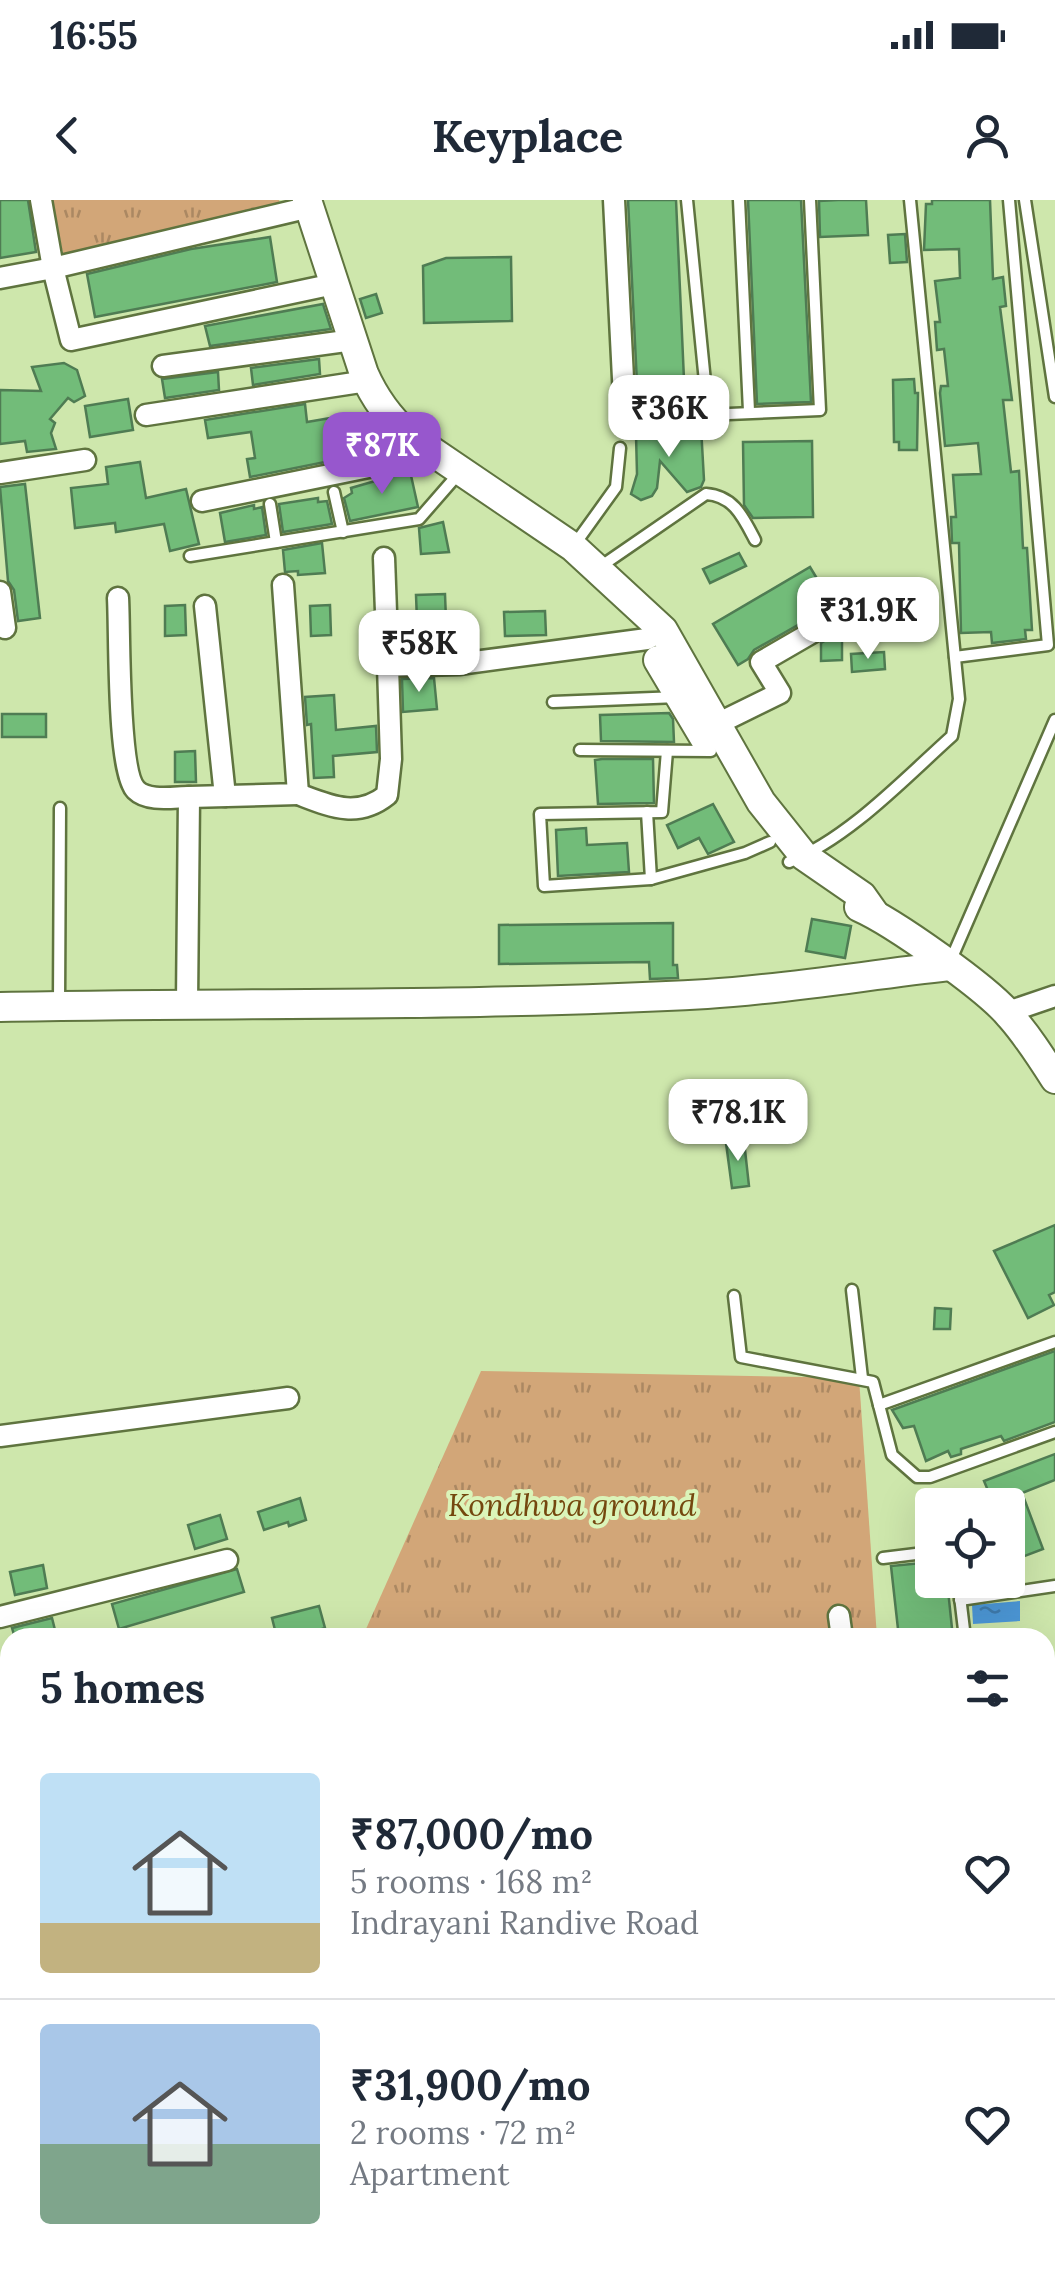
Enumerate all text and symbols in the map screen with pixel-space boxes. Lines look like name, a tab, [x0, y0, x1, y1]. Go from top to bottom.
text: 16:55	[50, 11, 138, 59]
text: Keyplace	[432, 107, 623, 164]
icon: back	[40, 108, 95, 163]
icon: person	[960, 108, 1015, 163]
pin: ₹36K	[610, 375, 728, 460]
text: ₹36K	[630, 387, 708, 428]
pin: ₹87K	[323, 412, 441, 497]
text: ₹87K	[345, 424, 419, 465]
pin: ₹31.9K	[787, 577, 949, 662]
text: ₹31.9K	[819, 589, 917, 630]
pin: ₹58K	[360, 610, 478, 695]
text: ₹58K	[381, 622, 457, 663]
pin: ₹78.1K	[657, 1079, 819, 1164]
text: ₹78.1K	[691, 1091, 785, 1132]
park label: Kondhwa ground	[448, 1484, 696, 1525]
map controls	[915, 1488, 1025, 1598]
button: locate	[915, 1488, 1025, 1598]
text: 5 homes	[40, 1661, 205, 1715]
icon: filters	[960, 1661, 1015, 1716]
text: ₹87,000/mo	[350, 1807, 593, 1861]
icon: home	[120, 1813, 240, 1933]
icon: heart	[960, 1846, 1015, 1901]
text: 5 rooms · 168 m²	[350, 1861, 593, 1902]
text: Indrayani Randive Road	[350, 1902, 699, 1943]
text: ₹31,900/mo	[350, 2058, 591, 2112]
icon: home	[120, 2064, 240, 2184]
icon: heart	[960, 2097, 1015, 2152]
text: 2 rooms · 72 m²	[350, 2112, 576, 2153]
text: Apartment	[350, 2153, 510, 2194]

